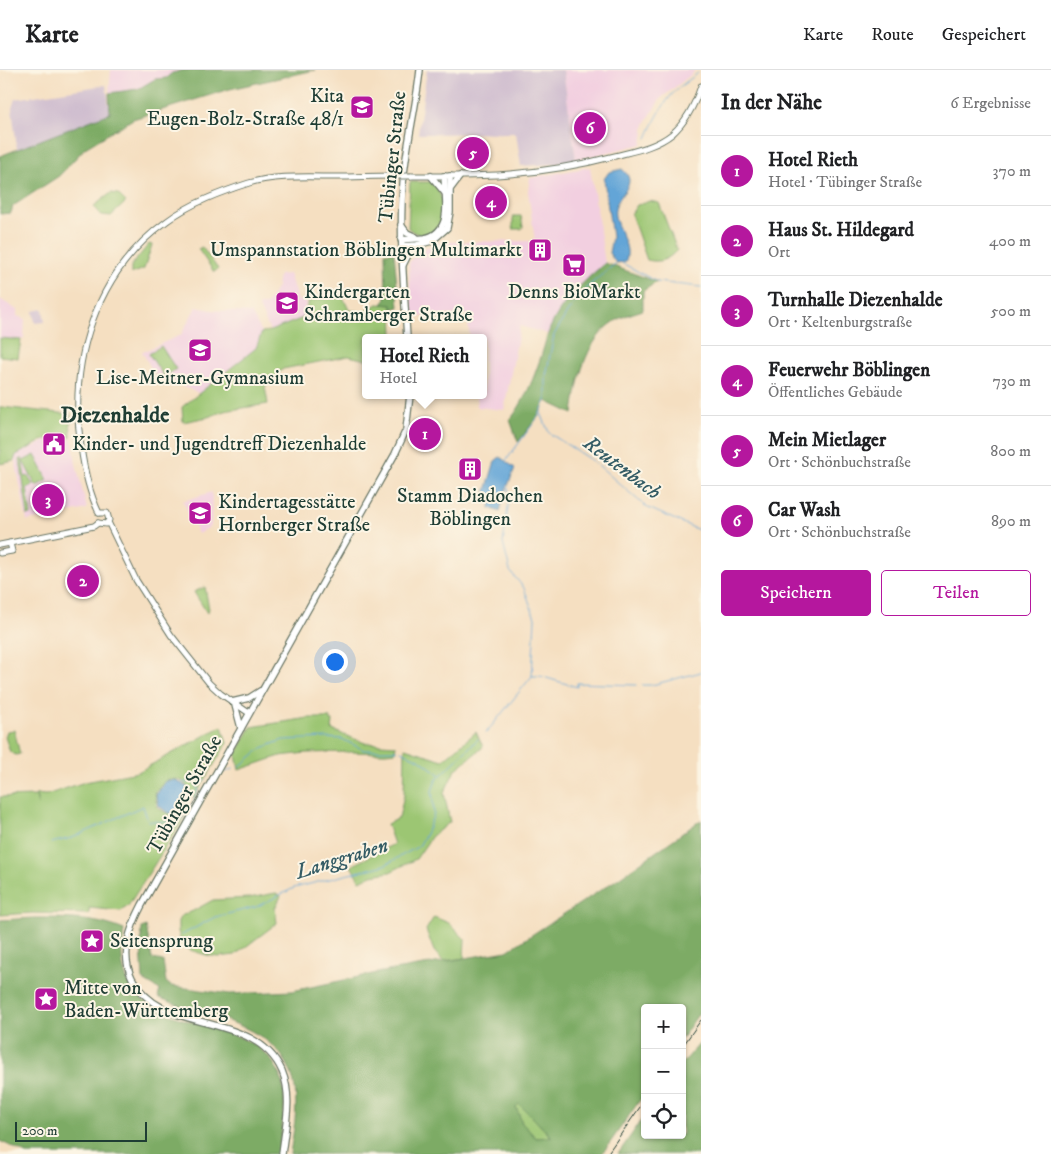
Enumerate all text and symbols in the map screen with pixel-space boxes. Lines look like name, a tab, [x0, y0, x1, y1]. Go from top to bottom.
text: Karte	[25, 20, 79, 50]
text: Karte	[803, 24, 843, 46]
text: Route	[871, 24, 914, 46]
text: Gespeichert	[942, 24, 1026, 46]
place label: Kita Eugen-Bolz-Straße 48/1	[147, 84, 344, 132]
street label: Tübinger Straße	[374, 90, 412, 224]
text: In der Nähe	[721, 90, 822, 116]
text: 6 Ergebnisse	[950, 93, 1031, 113]
school or university icon: Kita Eugen-Bolz-Straße 48/1	[349, 94, 375, 120]
pin: 6	[574, 109, 606, 147]
pin: 5	[457, 134, 489, 172]
text: Hotel Rieth	[768, 149, 858, 172]
text: 1	[734, 161, 740, 181]
text: 370 m	[993, 161, 1031, 181]
text: Hotel · Tübinger Straße	[768, 172, 922, 192]
pin: 4	[475, 183, 507, 221]
text: Haus St. Hildegard	[768, 219, 914, 242]
text: 2	[733, 231, 741, 251]
text: 400 m	[989, 231, 1031, 251]
building icon: Umspannstation Böblingen Multimarkt	[527, 237, 553, 263]
place label: Umspannstation Böblingen Multimarkt	[210, 238, 522, 263]
text: Ort	[768, 242, 790, 262]
supermarket icon: Denns BioMarkt	[561, 252, 587, 278]
place label: Kindergarten Schramberger Straße	[304, 280, 473, 328]
place label: Denns BioMarkt	[508, 280, 640, 305]
text: Turnhalle Diezenhalde	[768, 289, 943, 312]
school or university icon: Kindergarten Schramberger Straße	[274, 290, 300, 316]
text: 3	[734, 301, 740, 321]
text: 500 m	[990, 301, 1031, 321]
text: Ort · Keltenburgstraße	[768, 312, 912, 332]
popup	[362, 334, 487, 399]
school or university icon: Lise-Meitner-Gymnasium	[187, 337, 213, 363]
text: Hotel Rieth	[379, 345, 470, 368]
text: Feuerwehr Böblingen	[768, 359, 930, 382]
place label: Lise-Meitner-Gymnasium	[96, 366, 304, 391]
text: Hotel	[379, 368, 417, 388]
text: 4	[732, 371, 742, 391]
text: 730 m	[993, 371, 1031, 391]
text: Öffentliches Gebäude	[768, 382, 902, 402]
district label: Diezenhalde	[61, 402, 169, 429]
pin: 1	[409, 415, 441, 453]
text: Mein Mietlager	[768, 429, 886, 452]
water label: Reutenbach	[577, 430, 666, 506]
public building icon: Kinder- und Jugendtreff Diezenhalde	[41, 431, 67, 457]
place label: Kinder- und Jugendtreff Diezenhalde	[72, 432, 366, 457]
text: 5	[733, 441, 741, 461]
text: 800 m	[990, 441, 1031, 461]
text: Ort · Schönbuchstraße	[768, 452, 911, 472]
building icon: Stamm Diadochen Böblingen	[457, 456, 483, 482]
pin: 3	[32, 481, 64, 519]
place label: Stamm Diadochen Böblingen	[397, 484, 543, 532]
place label: Kindertagesstätte Hornberger Straße	[218, 490, 370, 538]
text: Car Wash	[768, 499, 841, 522]
school or university icon: Kindertagesstätte Hornberger Straße	[187, 500, 213, 526]
text: 6	[733, 511, 741, 531]
text: 890 m	[991, 511, 1031, 531]
text: Ort · Schönbuchstraße	[768, 522, 911, 542]
pin: 2	[67, 562, 99, 600]
button: Speichern	[721, 570, 871, 616]
button: Teilen	[881, 570, 1031, 616]
your location	[322, 649, 348, 675]
street label: Tübinger Straße	[142, 731, 228, 859]
water label: Langgraben	[292, 833, 392, 886]
place icon: Seitensprung	[79, 928, 105, 954]
place label: Seitensprung	[110, 929, 213, 954]
place label: Mitte von Baden-Württemberg	[64, 976, 228, 1024]
place icon: Mitte von Baden-Württemberg	[33, 986, 59, 1012]
map controls	[641, 1004, 686, 1139]
button: +	[641, 1004, 686, 1049]
button: −	[641, 1049, 686, 1094]
button: locate	[641, 1094, 686, 1139]
scale bar	[15, 1119, 148, 1142]
text: 200 m	[22, 1122, 57, 1140]

